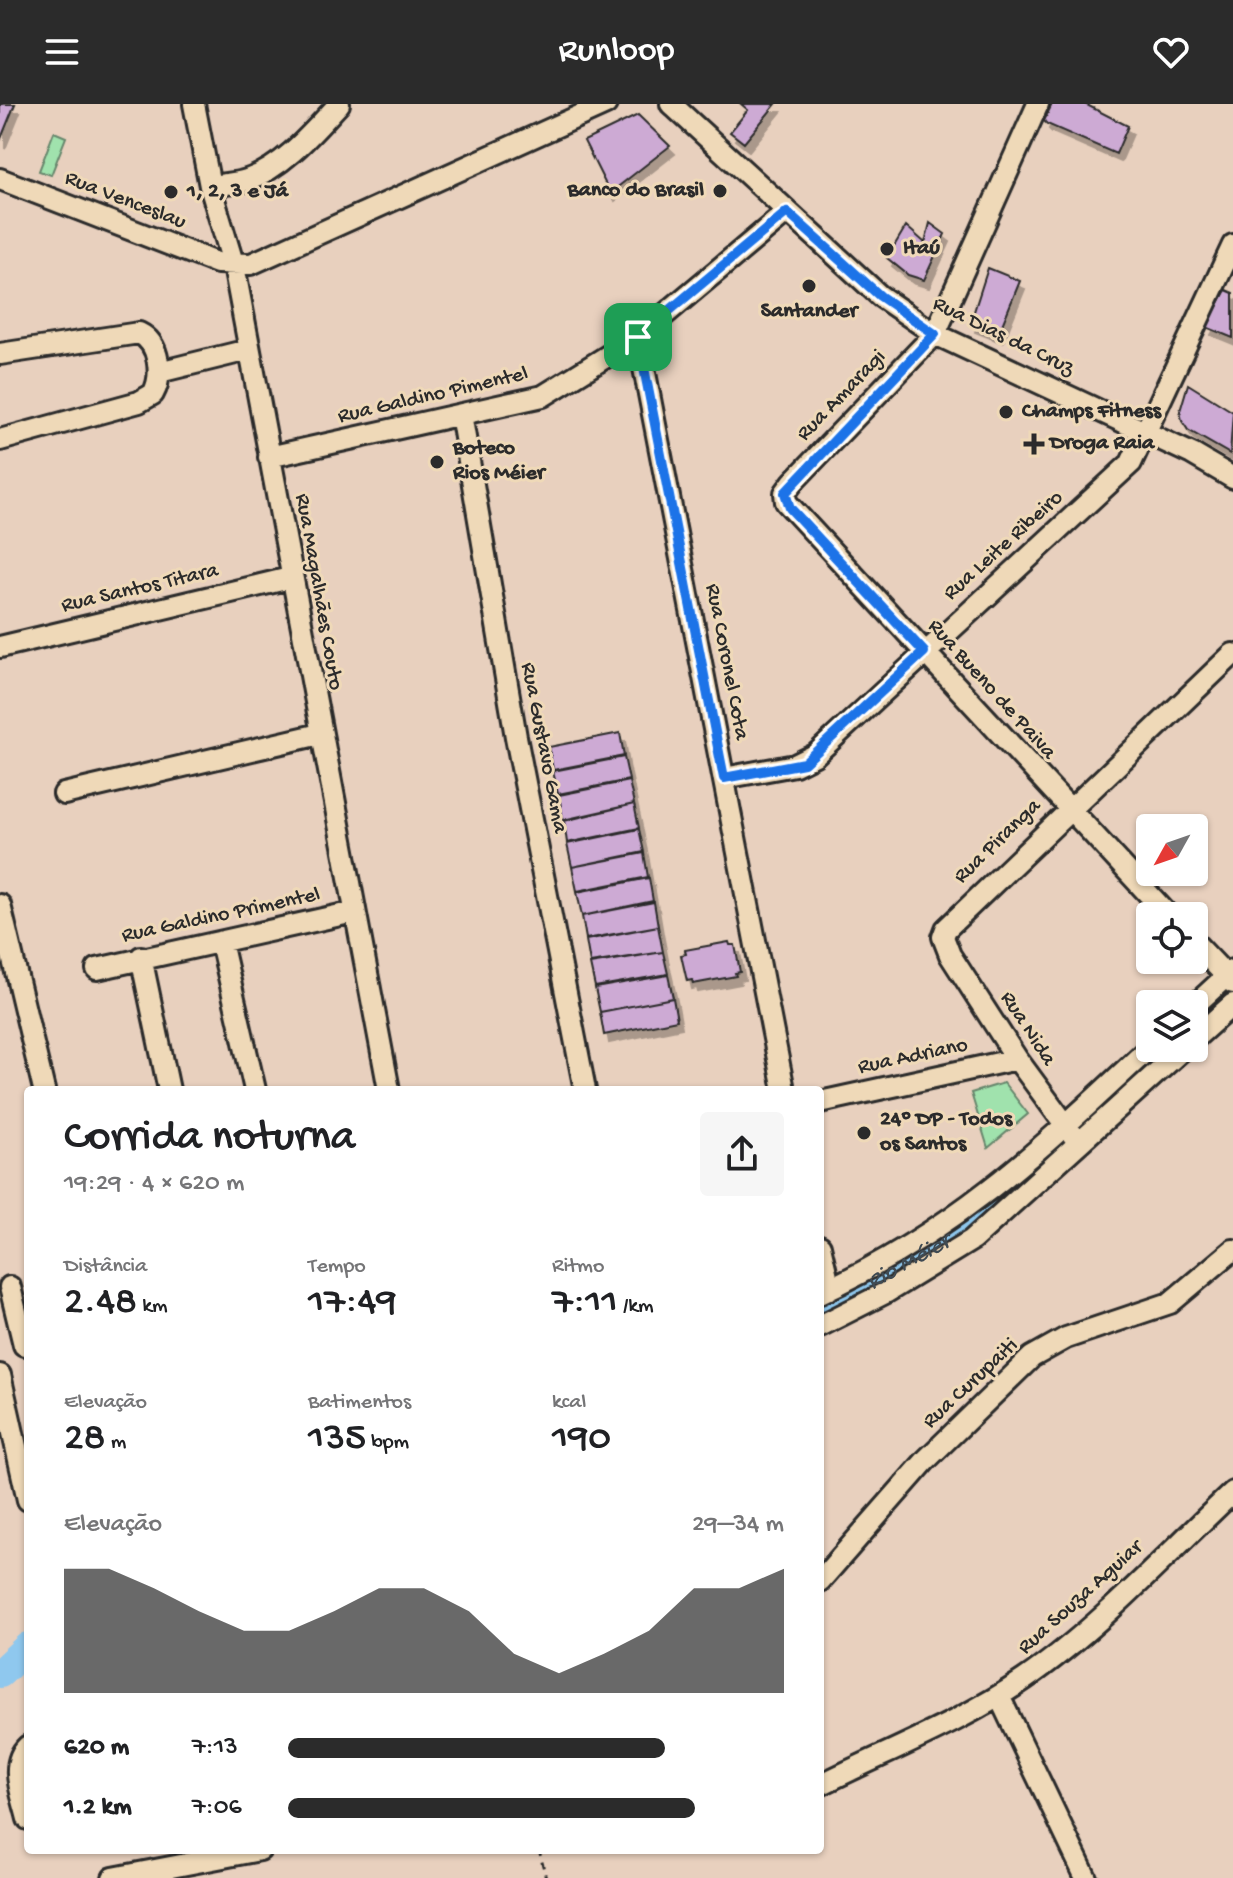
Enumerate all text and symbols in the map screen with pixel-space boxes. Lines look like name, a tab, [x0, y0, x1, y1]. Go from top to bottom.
icon: menu	[40, 30, 84, 74]
icon: heart	[1149, 30, 1193, 74]
text: Runloop	[559, 31, 674, 74]
street label: Rua Venceslau	[61, 166, 189, 236]
place label: Banco do Brasil	[566, 178, 704, 204]
place label: 1, 2, 3 e Já	[186, 179, 290, 205]
marker: Banco do Brasil	[711, 182, 729, 200]
marker: 1, 2, 3 e Já	[162, 183, 180, 201]
place label: Itaú	[903, 236, 940, 262]
marker: Itaú	[878, 240, 896, 258]
marker: Santander	[800, 277, 818, 295]
street label: Rua Dias da Cruz	[928, 292, 1079, 383]
place label: Santander	[761, 299, 859, 325]
pin	[604, 303, 672, 371]
icon: arrive	[616, 315, 660, 359]
street label: Rua Amaragi	[792, 345, 892, 447]
street label: Rua Galdino Pimentel	[335, 361, 531, 431]
place label: Champs Fitness	[1021, 399, 1163, 425]
marker: Champs Fitness	[997, 403, 1015, 421]
place label: Droga Raia	[1048, 431, 1156, 457]
marker: Droga Raia	[1025, 435, 1043, 453]
place label: Boteco Rios Méier	[452, 436, 547, 487]
marker: Boteco Rios Méier	[428, 453, 446, 471]
street label: Rua Leite Ribeiro	[939, 485, 1069, 607]
street label: Rua Magalhães Couto	[288, 492, 348, 692]
street label: Rua Santos Titara	[59, 558, 222, 620]
street label: Rua Coronel Cota	[698, 582, 754, 743]
street label: Rua Bueno de Paiva	[921, 614, 1061, 766]
street label: Rua Gustavo Gama	[514, 661, 572, 836]
street label: Rua Piranga	[949, 793, 1048, 890]
north arrow	[1136, 814, 1208, 886]
map controls	[1136, 814, 1208, 1062]
street label: Rua Galdino Primentel	[119, 882, 323, 950]
button: locate	[1136, 902, 1208, 974]
street label: Rua Nida	[993, 987, 1061, 1072]
button: layers	[1136, 990, 1208, 1062]
street label: Rua Adriano	[856, 1033, 970, 1081]
place label: 24º DP - Todos os Santos	[879, 1107, 1014, 1158]
button: share	[700, 1112, 784, 1196]
text: Corrida noturna	[64, 1113, 355, 1165]
marker: 24º DP - Todos os Santos	[855, 1124, 873, 1142]
text: 19:29 · 4 × 620 m	[64, 1169, 244, 1200]
water label: Rio Méier	[862, 1225, 960, 1297]
text: Distância	[64, 1254, 147, 1280]
text: Tempo	[308, 1254, 366, 1280]
text: Ritmo	[552, 1254, 604, 1280]
text: 2.48	[64, 1280, 137, 1327]
text: 17:49	[308, 1280, 396, 1327]
text: 7:11	[552, 1280, 618, 1327]
text: km	[137, 1294, 168, 1320]
text: /km	[618, 1294, 654, 1320]
street label: Rua Curupaiti	[918, 1333, 1024, 1435]
text: Elevação	[64, 1390, 147, 1416]
text: Batimentos	[308, 1390, 411, 1416]
text: kcal	[552, 1390, 586, 1416]
text: 28	[64, 1416, 106, 1463]
text: 135	[308, 1416, 366, 1463]
text: 190	[552, 1416, 611, 1463]
text: m	[106, 1430, 126, 1456]
text: bpm	[366, 1430, 409, 1456]
text: Elevação	[64, 1510, 162, 1541]
text: 29–34 m	[692, 1510, 784, 1541]
street label: Rua Souza Aguiar	[1013, 1534, 1150, 1661]
text: 620 m	[64, 1733, 129, 1764]
text: 7:13	[192, 1733, 238, 1764]
text: 1.2 km	[64, 1793, 132, 1824]
text: 7:06	[192, 1793, 242, 1824]

